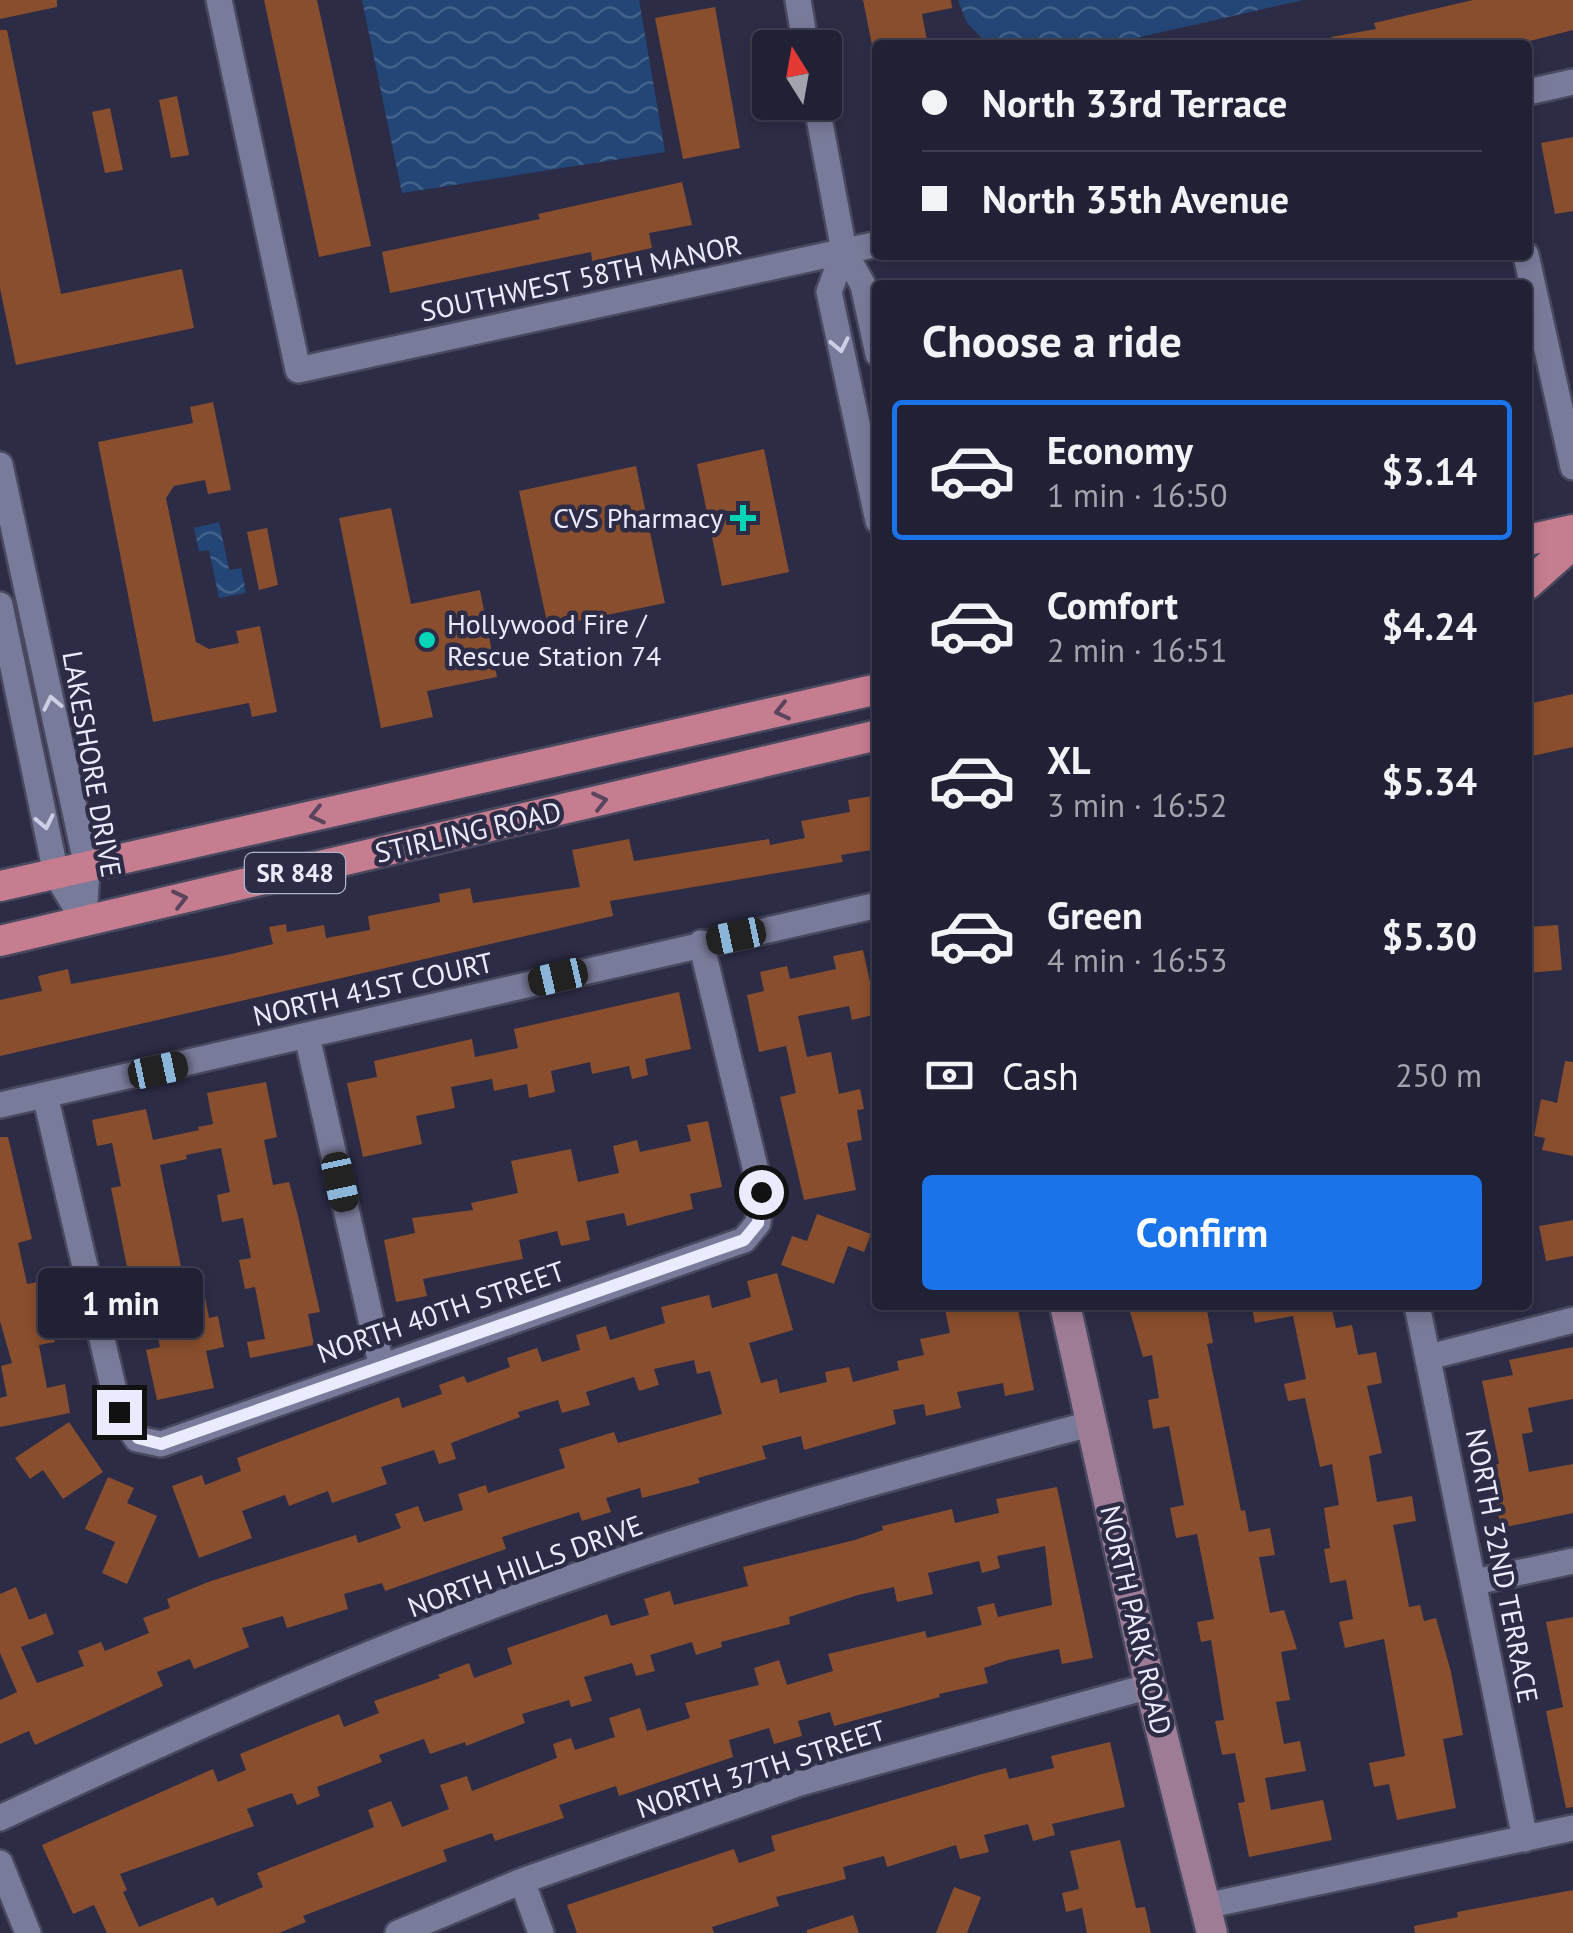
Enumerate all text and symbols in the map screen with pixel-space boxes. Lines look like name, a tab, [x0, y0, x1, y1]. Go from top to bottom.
north arrow	[752, 30, 842, 120]
map controls	[752, 30, 842, 120]
text: North 33rd Terrace	[982, 78, 1287, 127]
text: North 35th Avenue	[982, 174, 1289, 223]
street label: SOUTHWEST 58TH MANOR	[417, 225, 745, 330]
text: Choose a ride	[922, 311, 1182, 369]
one-way arrow	[829, 336, 850, 353]
icon: car	[927, 425, 1017, 515]
text: Economy	[1047, 425, 1193, 474]
text: $3.14	[1381, 446, 1477, 495]
text: 1 min · 16:50	[1047, 474, 1227, 516]
place label: CVS Pharmacy	[553, 499, 723, 536]
marker: CVS Pharmacy	[732, 507, 754, 529]
icon: car	[927, 580, 1017, 670]
text: Comfort	[1047, 580, 1178, 629]
text: $4.24	[1381, 601, 1477, 650]
place label: Hollywood Fire / Rescue Station 74	[447, 605, 661, 674]
marker: Hollywood Fire / Rescue Station 74	[416, 629, 438, 651]
text: 2 min · 16:51	[1047, 629, 1227, 671]
street label: LAKESHORE DRIVE	[54, 648, 131, 880]
one-way arrow	[43, 695, 64, 712]
one-way arrow	[774, 699, 791, 720]
icon: car	[927, 735, 1017, 825]
text: XL	[1047, 735, 1091, 784]
text: $5.34	[1381, 756, 1477, 805]
text: 3 min · 16:52	[1047, 784, 1227, 826]
street label: STIRLING ROAD	[371, 792, 565, 871]
one-way arrow	[591, 792, 608, 813]
one-way arrow	[308, 803, 325, 824]
one-way arrow	[33, 813, 54, 830]
road number: SR 848	[245, 853, 345, 893]
one-way arrow	[171, 890, 188, 911]
icon: car	[927, 890, 1017, 980]
text: Green	[1047, 890, 1143, 939]
text: $5.30	[1381, 911, 1477, 960]
car	[704, 915, 768, 957]
text: 4 min · 16:53	[1047, 939, 1227, 981]
street label: NORTH 41ST COURT	[249, 943, 497, 1034]
car	[525, 956, 591, 998]
icon: cash	[922, 1048, 977, 1103]
car	[126, 1049, 190, 1091]
text: Cash	[1002, 1051, 1079, 1100]
text: 250 m	[1395, 1054, 1482, 1096]
car	[319, 1150, 361, 1214]
route start	[739, 1170, 784, 1215]
button: Confirm	[922, 1175, 1482, 1290]
street label: NORTH 40TH STREET	[312, 1252, 570, 1371]
callout: 1 min	[36, 1267, 202, 1337]
text: 1 min	[81, 1282, 160, 1324]
route end	[97, 1390, 142, 1435]
street label: NORTH 32ND TERRACE	[1458, 1425, 1547, 1706]
street label: NORTH PARK ROAD	[1092, 1502, 1181, 1738]
street label: NORTH HILLS DRIVE	[402, 1506, 647, 1625]
street label: NORTH 37TH STREET	[632, 1711, 891, 1826]

